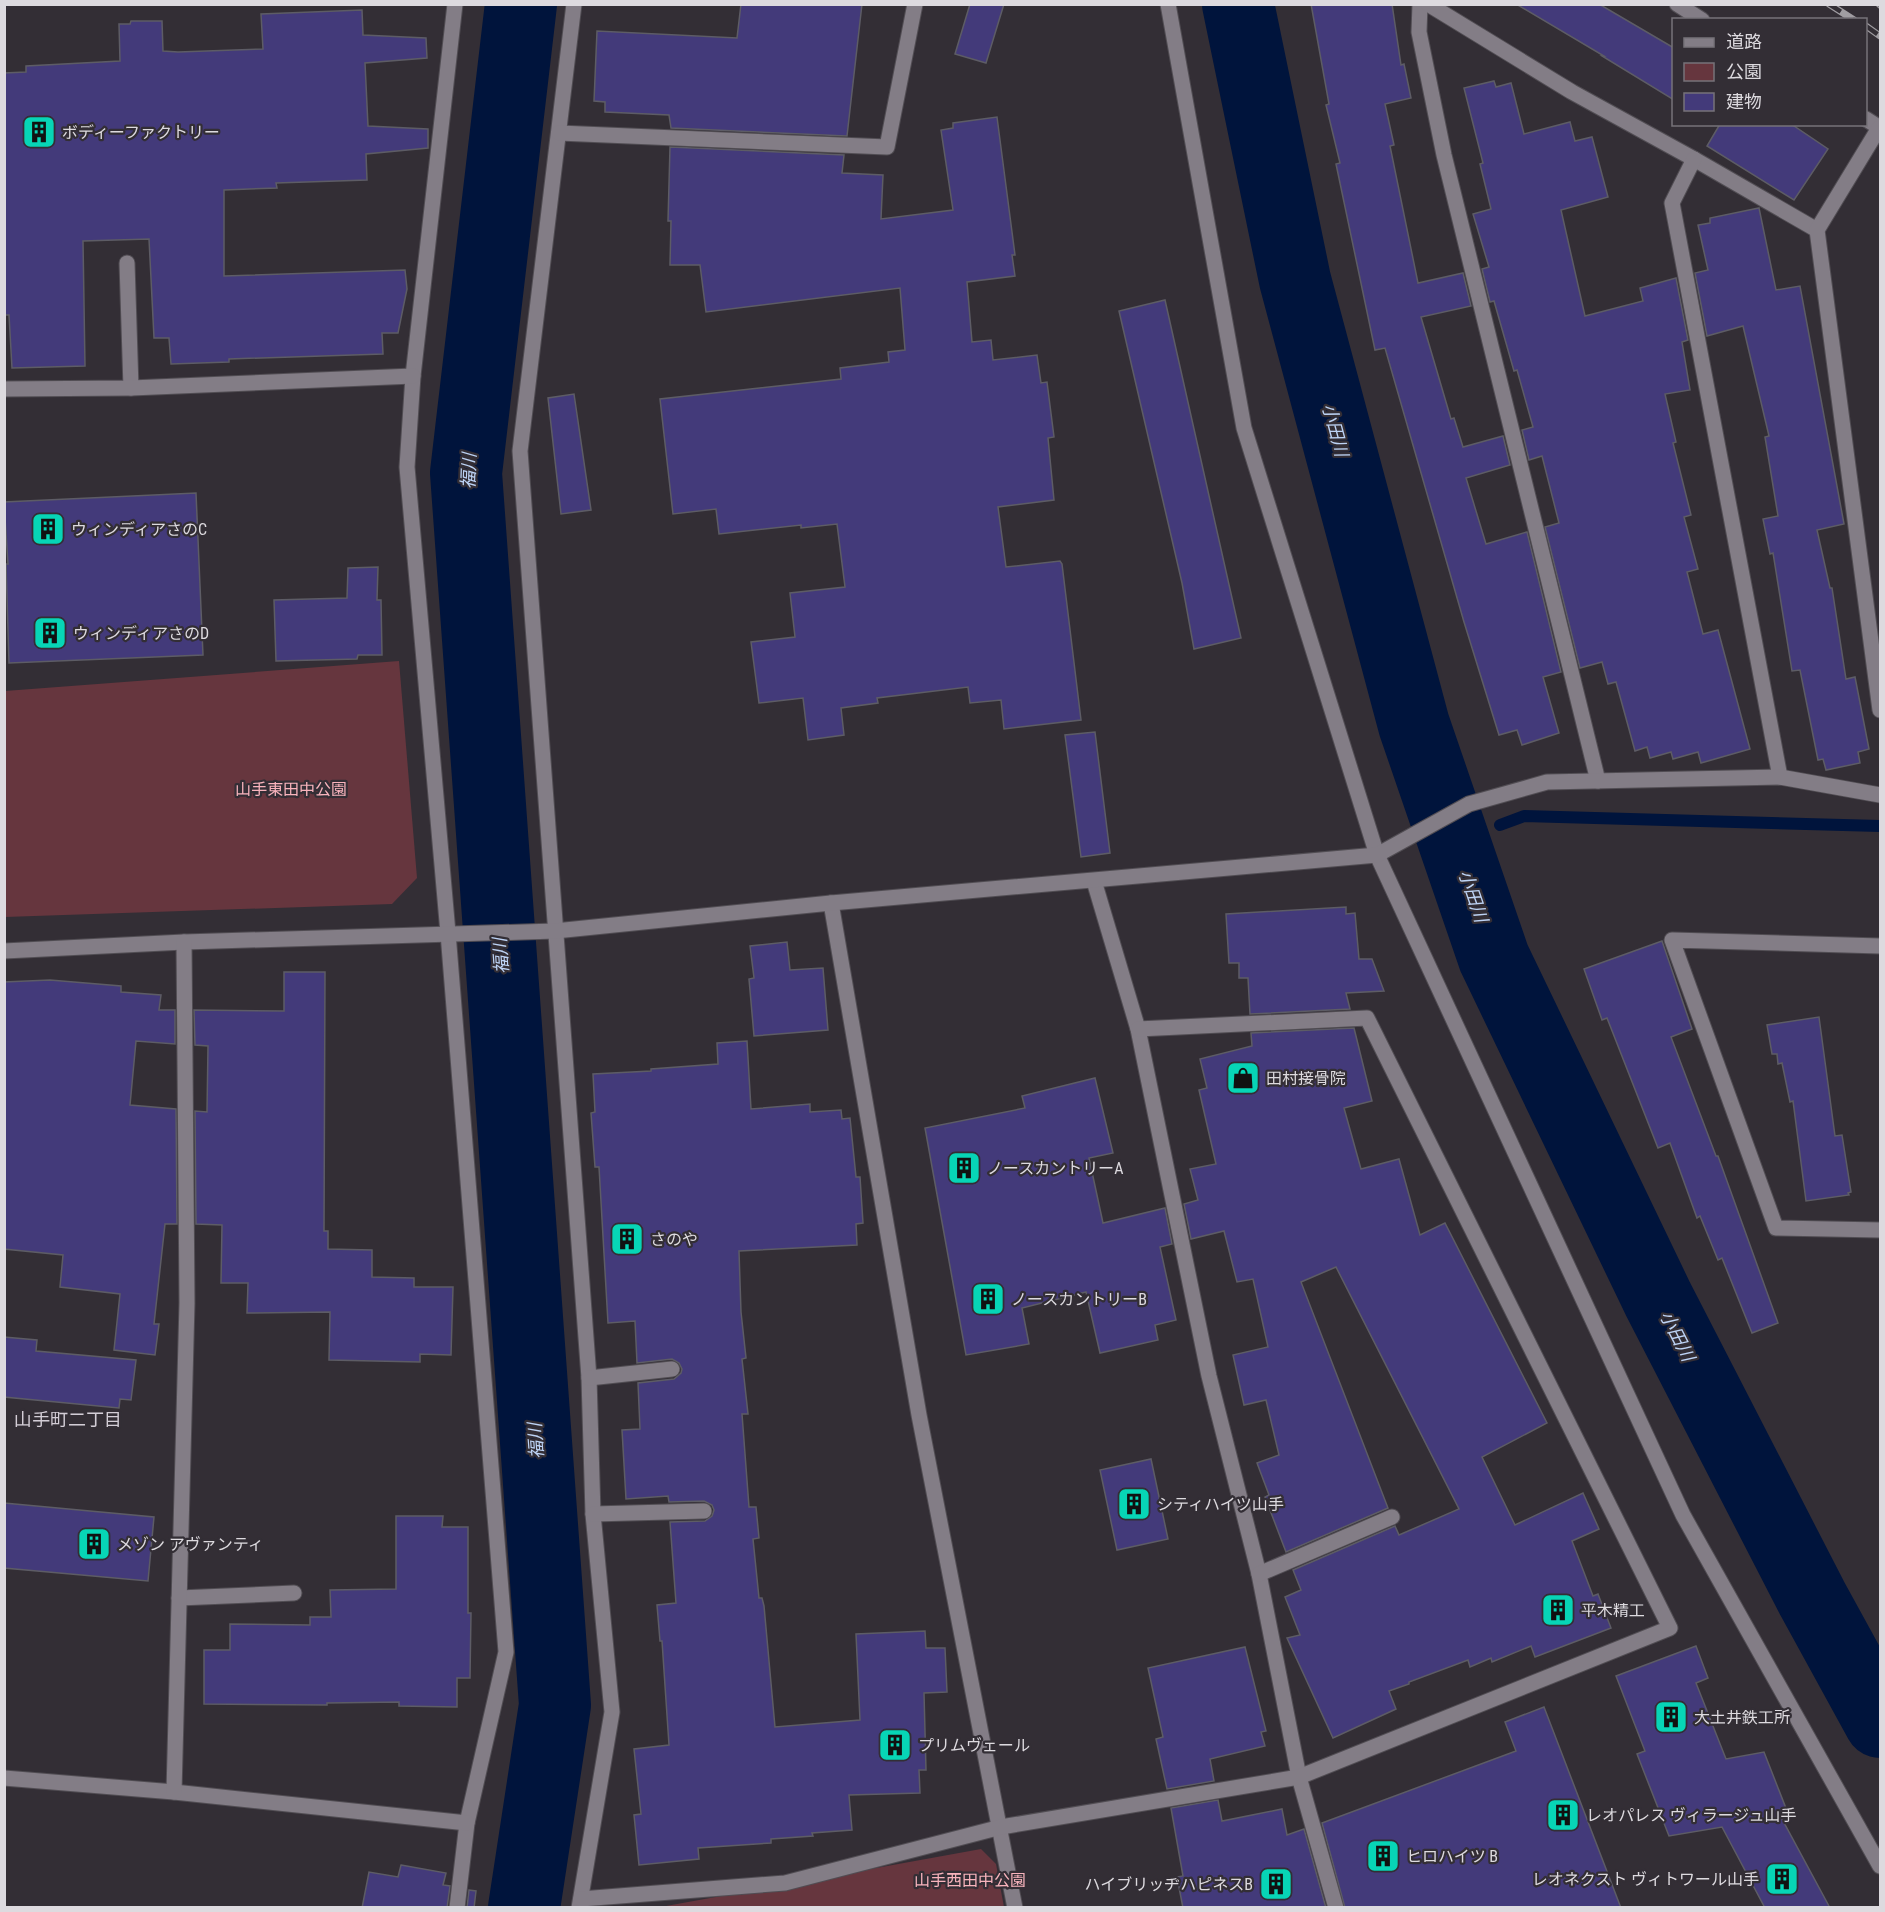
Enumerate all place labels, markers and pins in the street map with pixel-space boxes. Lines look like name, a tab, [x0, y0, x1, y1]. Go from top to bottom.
building icon: ボディーファクトリー	[21, 114, 57, 150]
place label: ボディーファクトリー	[62, 123, 220, 142]
building icon: ウィンディアさのC	[30, 511, 66, 547]
place label: ウィンディアさのC	[71, 520, 207, 539]
building icon: ウィンディアさのD	[32, 615, 68, 651]
place label: ウィンディアさのD	[73, 624, 209, 643]
shop icon: 田村接骨院	[1225, 1060, 1261, 1096]
place label: 田村接骨院	[1266, 1069, 1346, 1088]
building icon: ノースカントリーA	[946, 1150, 982, 1186]
place label: ノースカントリーA	[987, 1159, 1123, 1178]
building icon: さのや	[609, 1221, 645, 1257]
place label: さのや	[650, 1230, 698, 1249]
building icon: ノースカントリーB	[970, 1281, 1006, 1317]
place label: ノースカントリーB	[1011, 1290, 1147, 1309]
building icon: シティハイツ山手	[1116, 1486, 1152, 1522]
place label: シティハイツ山手	[1157, 1495, 1284, 1514]
building icon: メゾン アヴァンティ	[76, 1526, 112, 1562]
place label: メゾン アヴァンティ	[117, 1535, 264, 1554]
building icon: 平木精工	[1540, 1592, 1576, 1628]
place label: 平木精工	[1581, 1601, 1645, 1620]
building icon: 大土井鉄工所	[1653, 1699, 1689, 1735]
place label: 大土井鉄工所	[1694, 1708, 1790, 1727]
building icon: プリムヴェール	[877, 1727, 913, 1763]
place label: プリムヴェール	[918, 1736, 1030, 1755]
building icon: レオパレス ヴィラージュ山手	[1545, 1797, 1581, 1833]
place label: レオパレス ヴィラージュ山手	[1586, 1806, 1796, 1825]
building icon: ヒロハイツ B	[1365, 1838, 1401, 1874]
place label: ヒロハイツ B	[1406, 1847, 1498, 1866]
building icon: レオネクスト ヴィトワール山手	[1764, 1861, 1800, 1897]
building icon: ハイブリッヂハピネスB	[1258, 1866, 1294, 1902]
place label: レオネクスト ヴィトワール山手	[1532, 1870, 1759, 1889]
place label: ハイブリッヂハピネスB	[1085, 1875, 1253, 1894]

